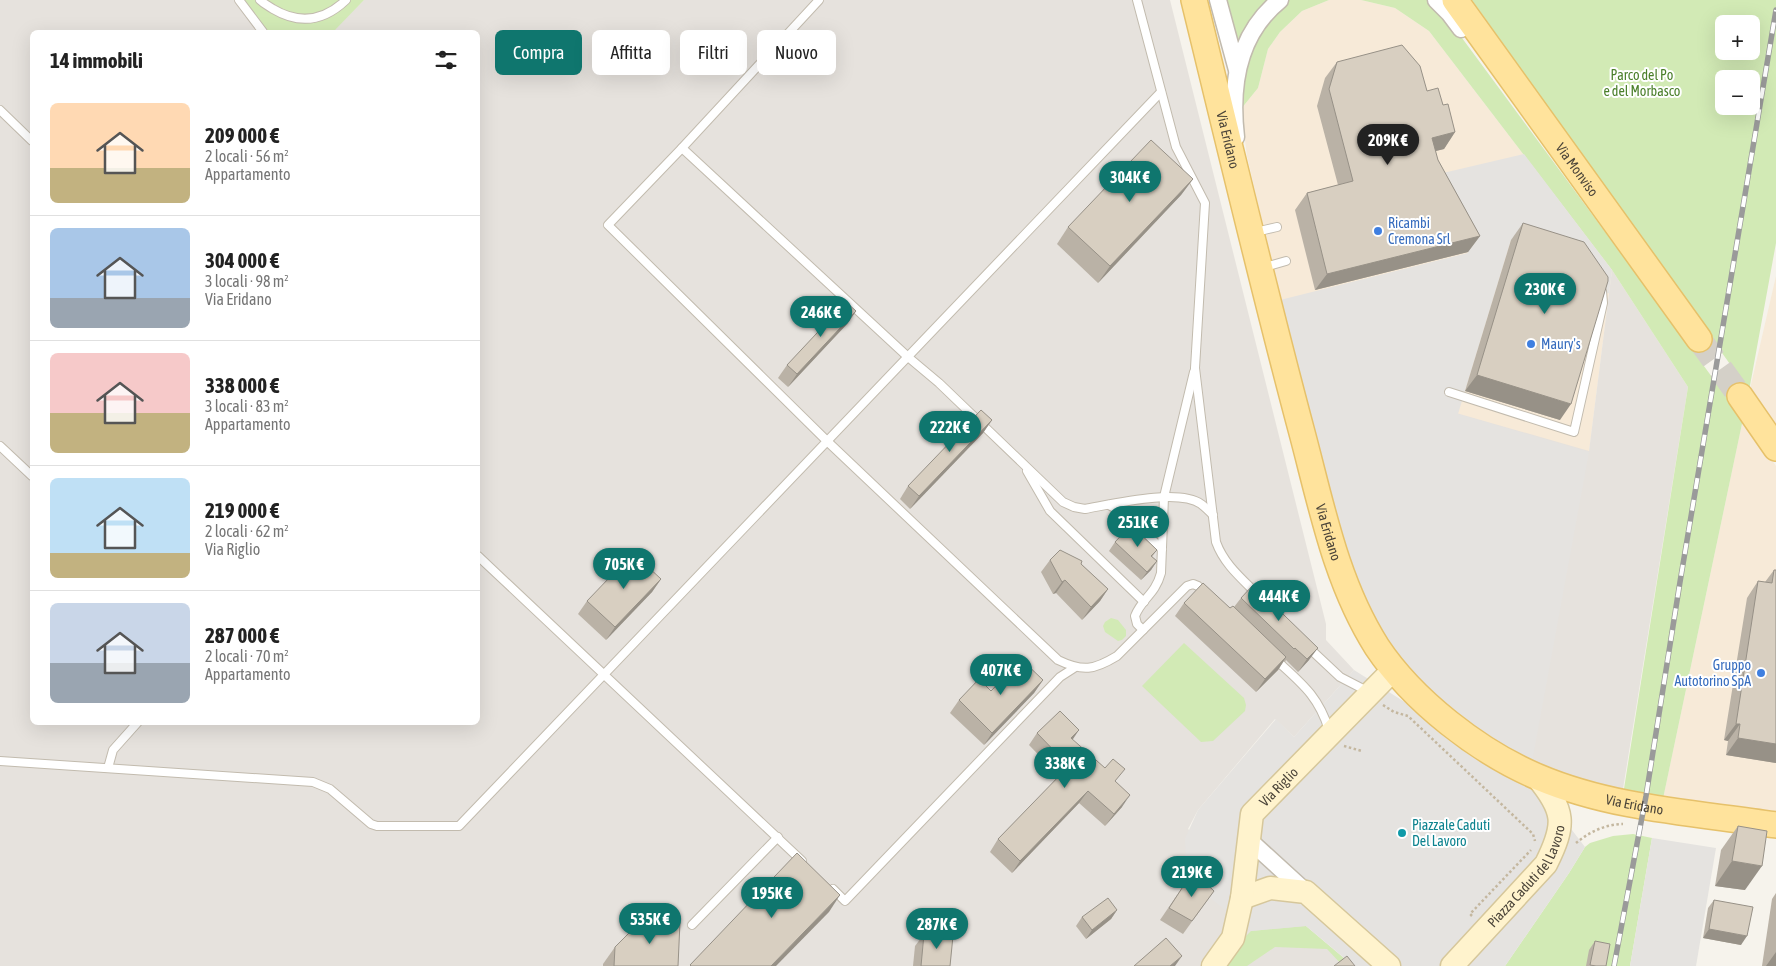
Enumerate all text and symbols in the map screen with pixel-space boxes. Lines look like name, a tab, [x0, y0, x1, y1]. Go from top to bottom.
map controls	[1715, 15, 1760, 115]
button: +	[1715, 15, 1760, 60]
chip: Compra	[495, 30, 582, 75]
chip: Affitta	[592, 30, 670, 75]
chip: Filtri	[680, 30, 747, 75]
chip: Nuovo	[757, 30, 836, 75]
icon: filters	[432, 46, 460, 74]
text: 14 immobili	[50, 48, 143, 72]
park label: Parco del Po e del Morbasco	[1604, 67, 1680, 99]
button: −	[1715, 70, 1760, 115]
street label: Via Eridano	[1213, 110, 1243, 170]
icon: home	[90, 123, 150, 183]
text: 209 000 €	[205, 123, 279, 147]
pin: 209K €	[1347, 124, 1429, 166]
text: 209K €	[1368, 131, 1408, 149]
street label: Via Monviso	[1553, 140, 1602, 199]
text: 2 locali · 56 m²	[205, 147, 289, 165]
pin: 304K €	[1089, 160, 1171, 203]
text: Appartamento	[205, 165, 291, 183]
text: 304K €	[1110, 168, 1150, 186]
place label: Ricambi Cremona Srl	[1388, 215, 1451, 247]
marker: Ricambi Cremona Srl	[1372, 225, 1384, 237]
icon: home	[90, 248, 150, 308]
text: 304 000 €	[205, 248, 279, 272]
text: 3 locali · 98 m²	[205, 272, 289, 290]
pin: 230K €	[1504, 272, 1586, 315]
text: 230K €	[1525, 280, 1565, 298]
text: Via Eridano	[205, 290, 272, 308]
pin: 246K €	[780, 296, 862, 338]
text: 246K €	[801, 303, 841, 321]
place label: Maury's	[1541, 336, 1581, 352]
marker: Maury's	[1525, 338, 1537, 350]
icon: home	[90, 373, 150, 433]
text: 338 000 €	[205, 373, 279, 397]
text: 3 locali · 83 m²	[205, 397, 289, 415]
pin: 222K €	[909, 410, 991, 453]
text: Appartamento	[205, 415, 291, 433]
text: 222K €	[930, 418, 970, 436]
icon: home	[90, 498, 150, 558]
text: 219 000 €	[205, 498, 279, 522]
street label: Via Eridano	[1313, 502, 1344, 563]
pin: 251K €	[1097, 506, 1179, 548]
text: 251K €	[1118, 513, 1158, 531]
text: 2 locali · 62 m²	[205, 522, 289, 540]
text: Via Riglio	[205, 540, 260, 558]
pin: 705K €	[583, 548, 665, 590]
text: 705K €	[604, 555, 644, 573]
pin: 444K €	[1238, 580, 1320, 622]
text: 444K €	[1259, 587, 1299, 605]
icon: home	[90, 623, 150, 683]
text: 287 000 €	[205, 623, 279, 647]
text: 2 locali · 70 m²	[205, 647, 289, 665]
pin: 407K €	[960, 654, 1042, 696]
place label: Gruppo Autotorino SpA	[1674, 657, 1751, 689]
text: 407K €	[981, 661, 1021, 679]
text: Appartamento	[205, 665, 291, 683]
marker: Gruppo Autotorino SpA	[1755, 667, 1767, 679]
pin: 338K €	[1024, 746, 1106, 789]
text: 338K €	[1045, 754, 1085, 772]
street label: Via Riglio	[1256, 764, 1301, 810]
street label: Via Eridano	[1604, 791, 1664, 818]
place label: Piazzale Caduti Del Lavoro	[1412, 817, 1490, 849]
street label: Piazza Caduti del Lavoro	[1484, 824, 1568, 930]
marker: Piazzale Caduti Del Lavoro	[1396, 827, 1408, 839]
pin: 219K €	[1151, 856, 1233, 898]
text: 219K €	[1172, 863, 1212, 881]
pin: 195K €	[731, 876, 813, 919]
text: 195K €	[752, 884, 792, 902]
pin: 535K €	[609, 902, 691, 945]
pin: 287K €	[896, 908, 978, 950]
text: 535K €	[630, 910, 670, 928]
text: 287K €	[917, 915, 957, 933]

